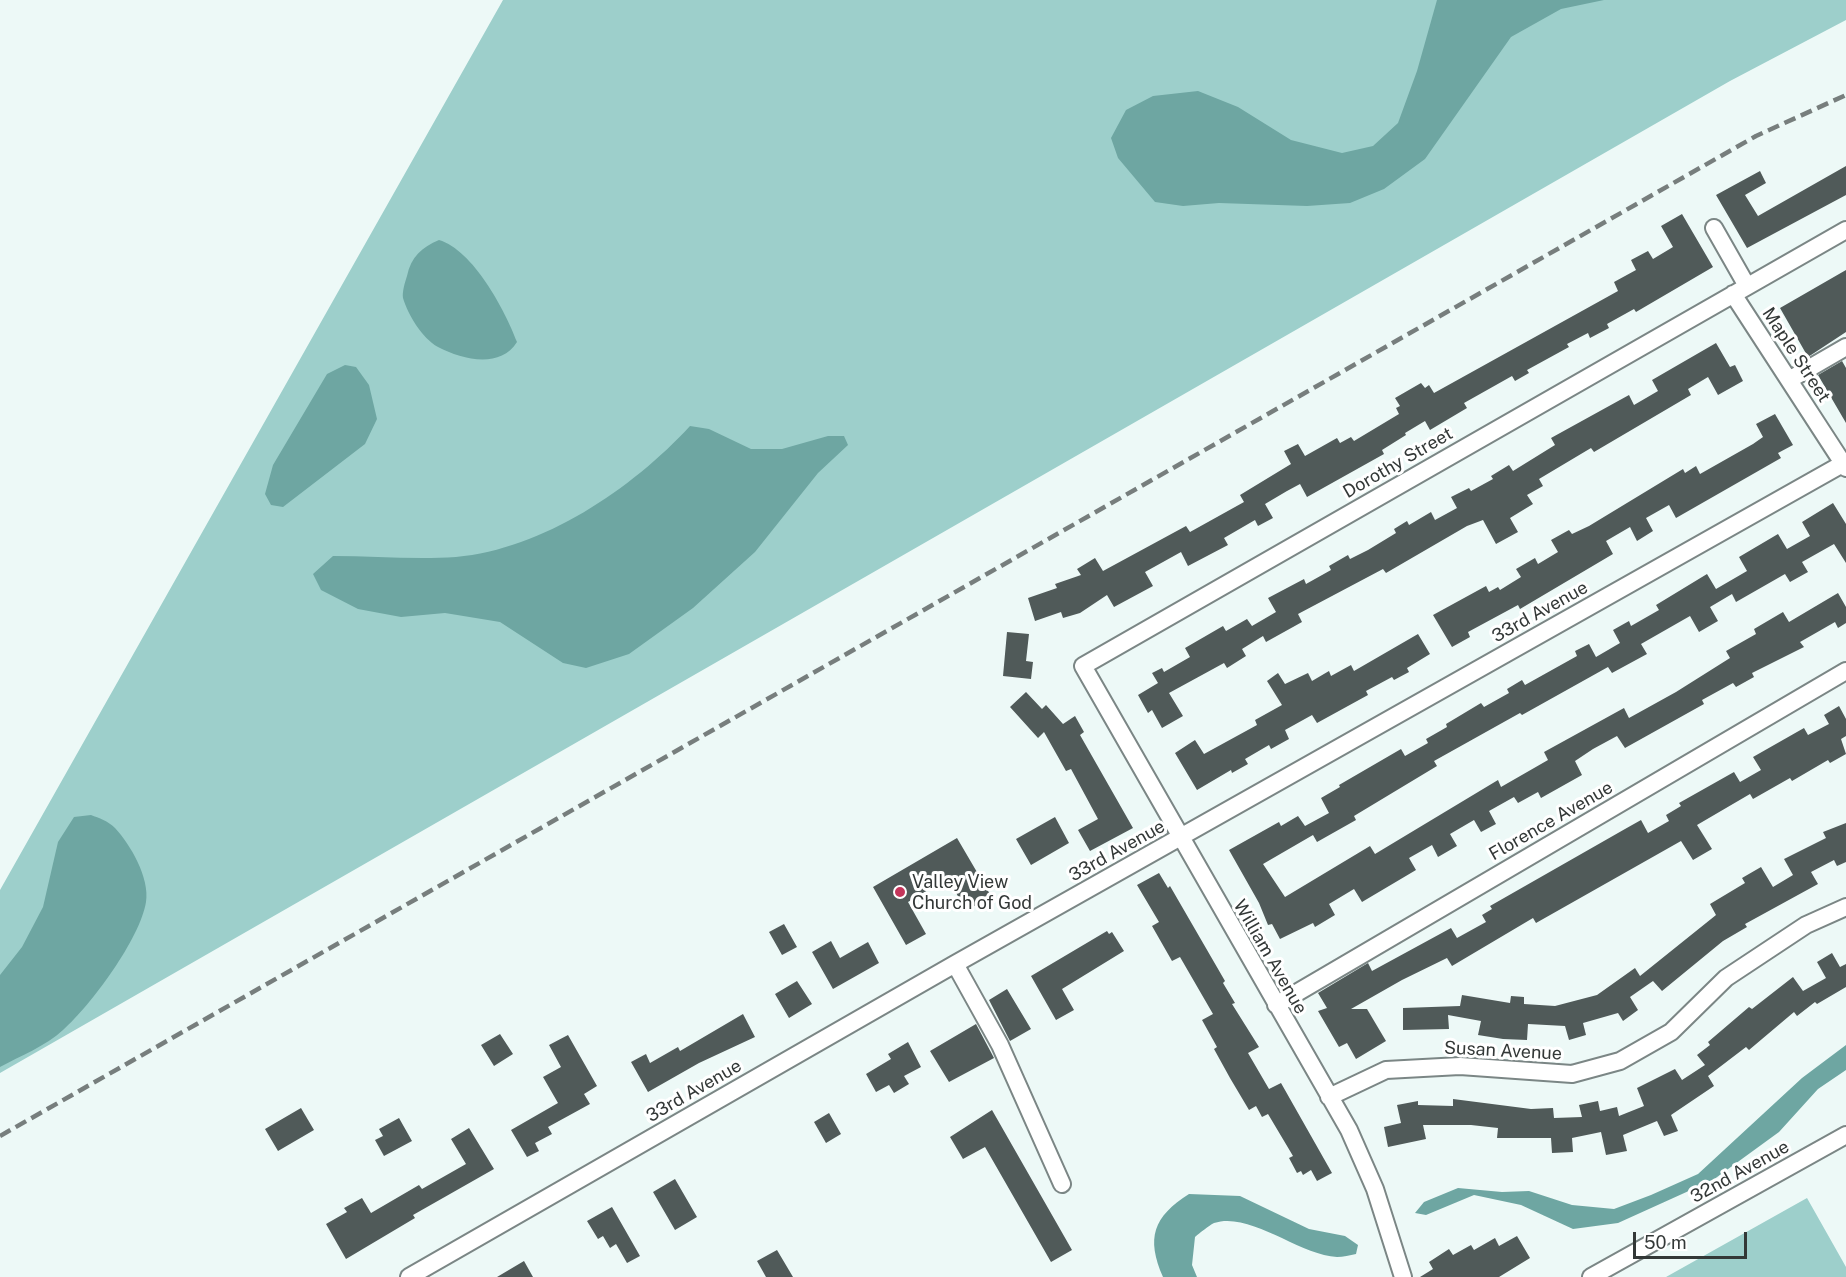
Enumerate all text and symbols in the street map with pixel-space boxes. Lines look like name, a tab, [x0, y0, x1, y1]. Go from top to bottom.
street label: Maple Street	[1757, 304, 1835, 406]
street label: Dorothy Street	[1339, 423, 1457, 503]
street label: 33rd Avenue	[1488, 577, 1592, 647]
street label: Florence Avenue	[1485, 777, 1617, 865]
street label: 33rd Avenue	[1065, 816, 1169, 886]
place label: Valley View Church of God	[912, 871, 1032, 914]
marker: Valley View Church of God	[893, 885, 907, 899]
street label: William Avenue	[1229, 896, 1311, 1018]
street label: Susan Avenue	[1443, 1037, 1563, 1065]
street label: 33rd Avenue	[643, 1055, 745, 1127]
street label: 32nd Avenue	[1687, 1136, 1793, 1208]
scale bar	[1636, 1220, 1750, 1258]
text: 50 m	[1644, 1232, 1687, 1253]

